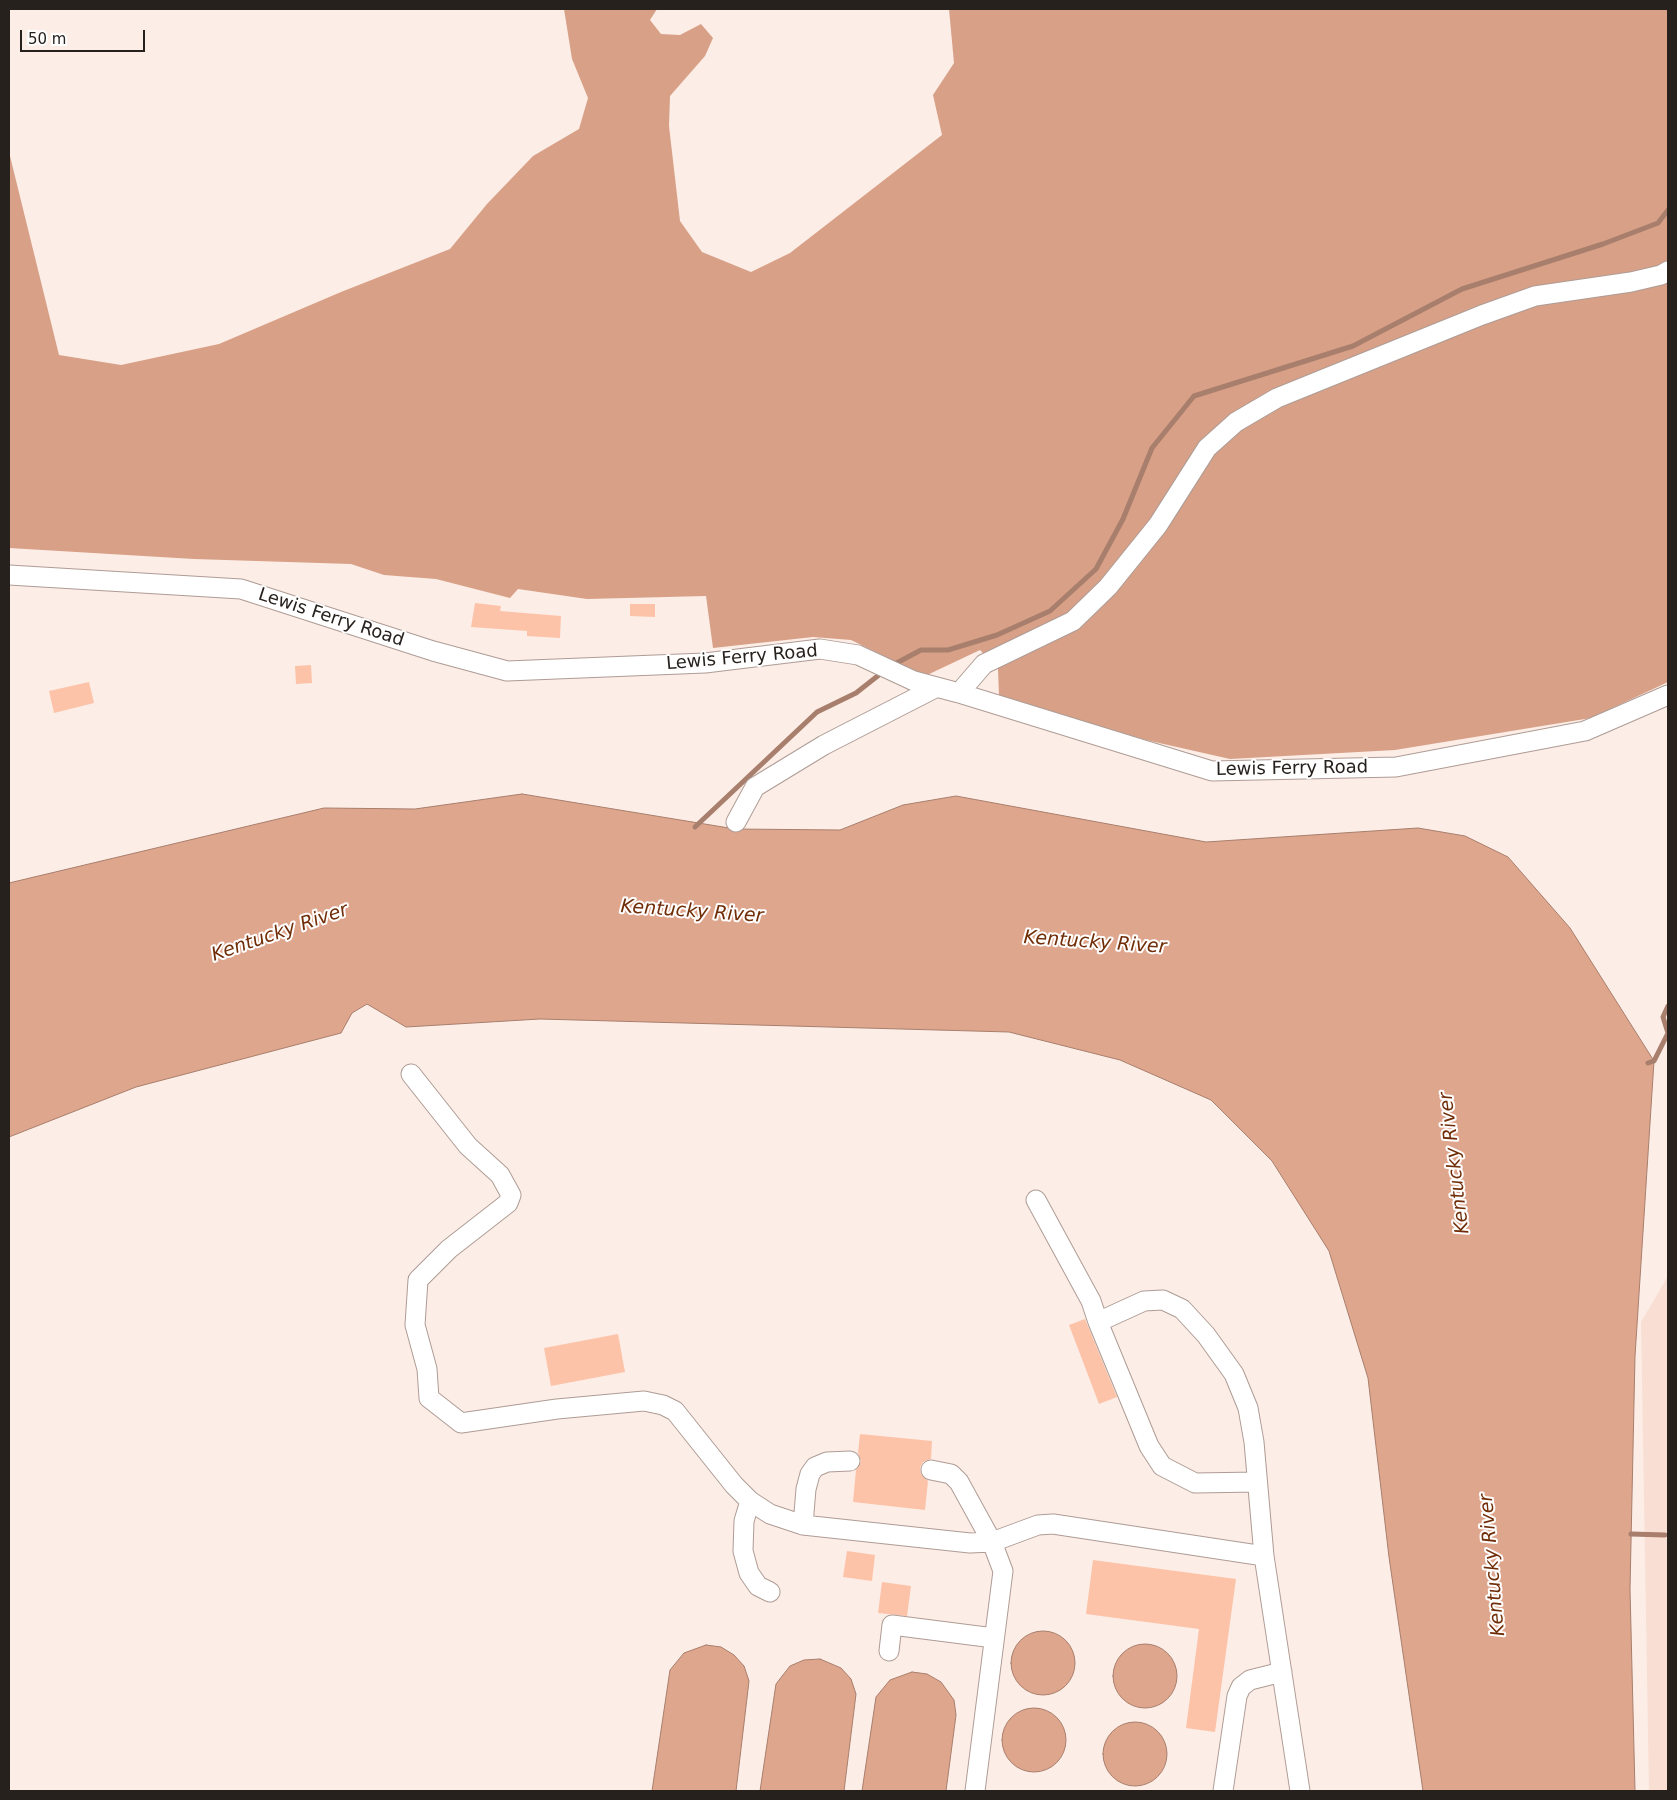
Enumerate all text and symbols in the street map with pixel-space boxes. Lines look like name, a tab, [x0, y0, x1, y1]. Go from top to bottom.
scale bar	[22, 20, 148, 52]
text: 50 m	[28, 30, 66, 48]
street label: Lewis Ferry Road	[255, 584, 407, 652]
street label: Lewis Ferry Road	[665, 641, 819, 675]
street label: Lewis Ferry Road	[1216, 757, 1368, 781]
water label: Kentucky River	[620, 896, 764, 928]
water label: Kentucky River	[209, 899, 351, 967]
water label: Kentucky River	[1023, 927, 1167, 959]
water label: Kentucky River	[1435, 1091, 1475, 1235]
water label: Kentucky River	[1475, 1493, 1511, 1637]

